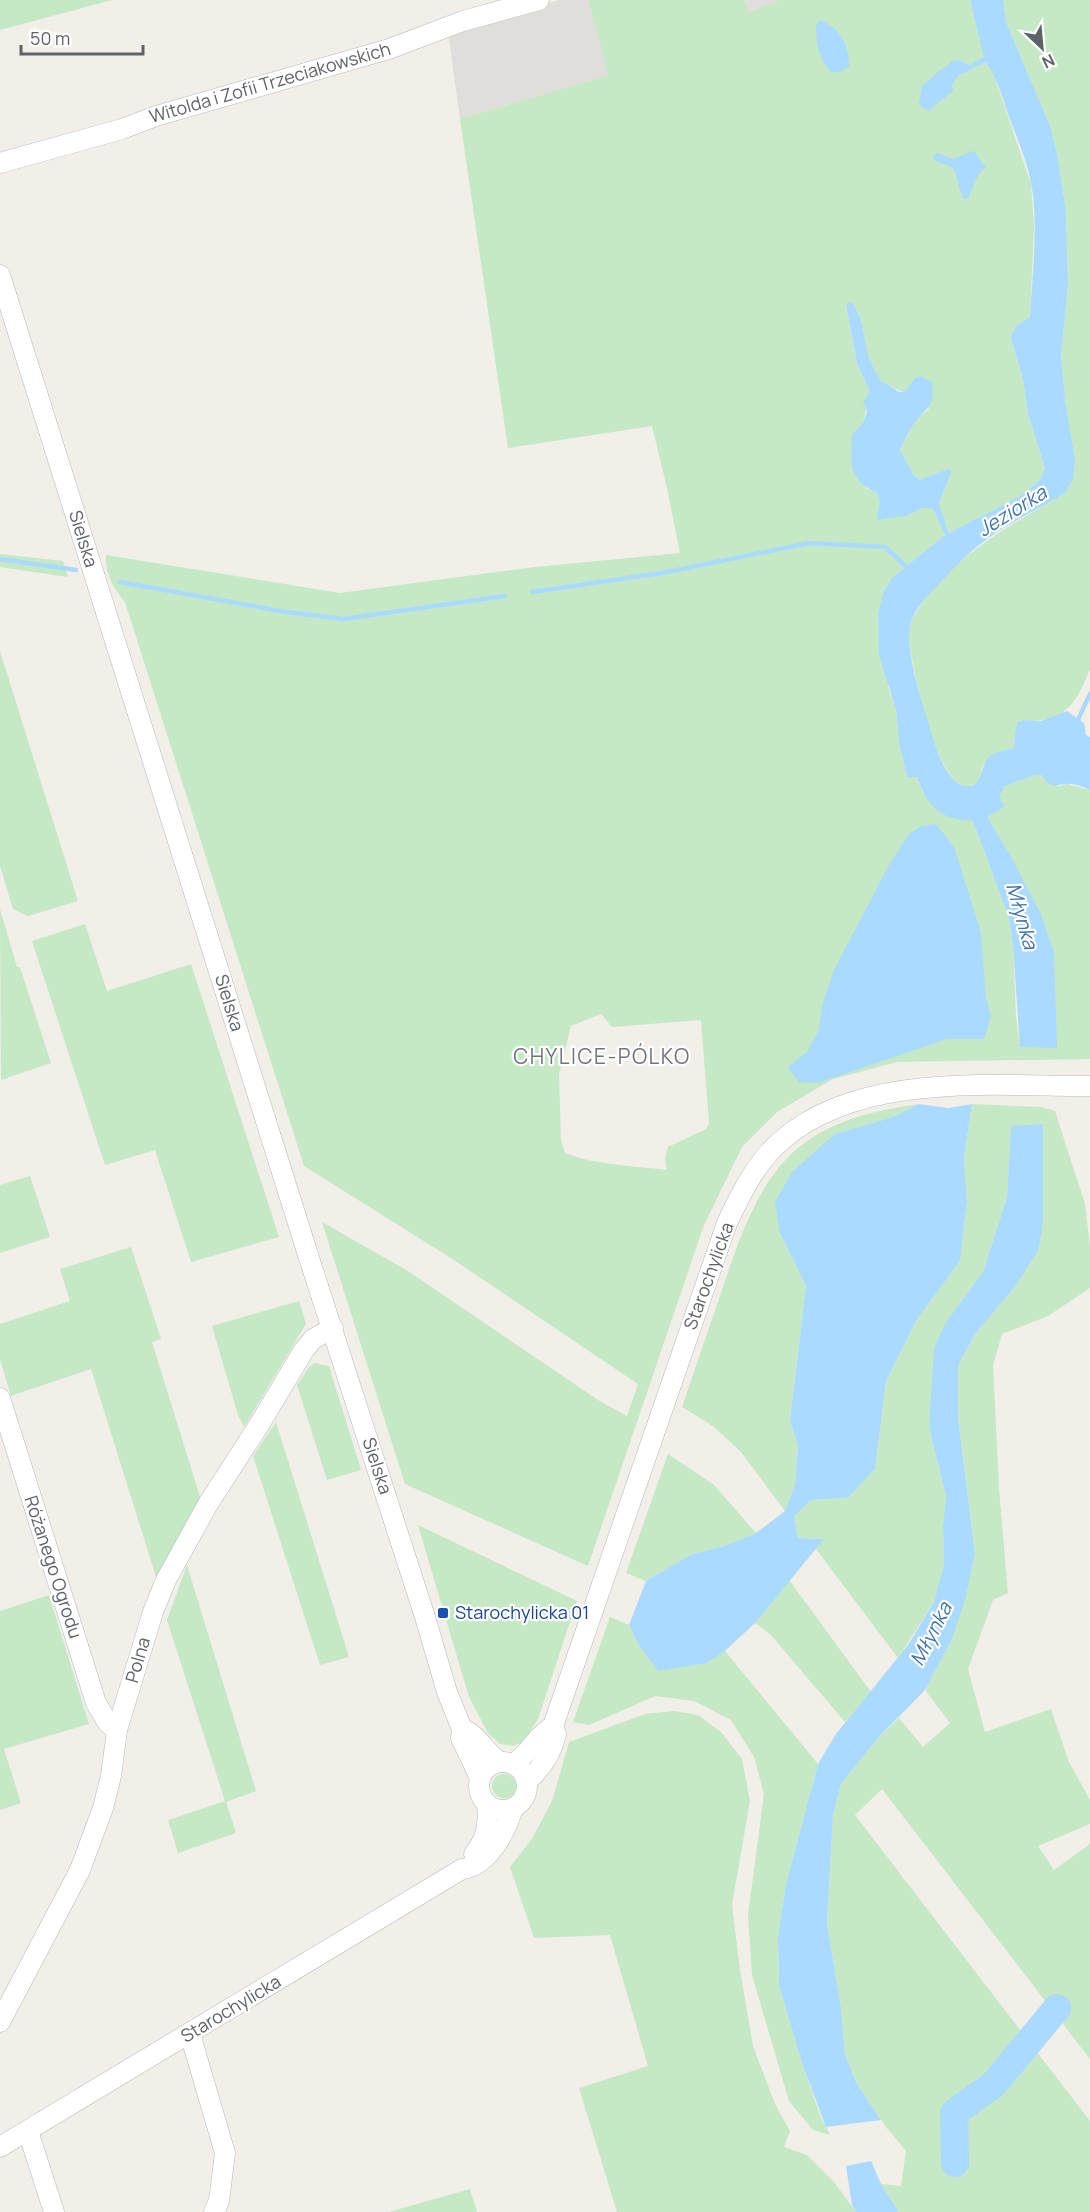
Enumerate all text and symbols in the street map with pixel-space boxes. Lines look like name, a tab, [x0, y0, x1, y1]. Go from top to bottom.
scale bar	[21, 18, 142, 56]
north arrow	[1012, 18, 1072, 78]
text: 50 m	[30, 26, 70, 50]
street label: Witolda i Zofii Trzeciakowskich	[146, 36, 393, 128]
text: N	[1039, 49, 1059, 74]
water label: Jeziorka	[972, 478, 1052, 542]
street label: Sielska	[64, 507, 104, 570]
water label: Młynka	[1000, 880, 1045, 953]
street label: Sielska	[210, 971, 250, 1034]
district label: CHYLICE-PÓLKO	[513, 1042, 691, 1070]
street label: Starochylicka	[678, 1219, 739, 1333]
street label: Sielska	[358, 1434, 398, 1497]
street label: Różanego Ogrodu	[20, 1492, 88, 1641]
water label: Młynka	[903, 1597, 958, 1670]
place label: Starochylicka 01	[455, 1600, 589, 1624]
marker: Starochylicka 01	[436, 1606, 450, 1620]
street label: Polna	[119, 1634, 155, 1685]
street label: Starochylicka	[176, 1969, 285, 2047]

